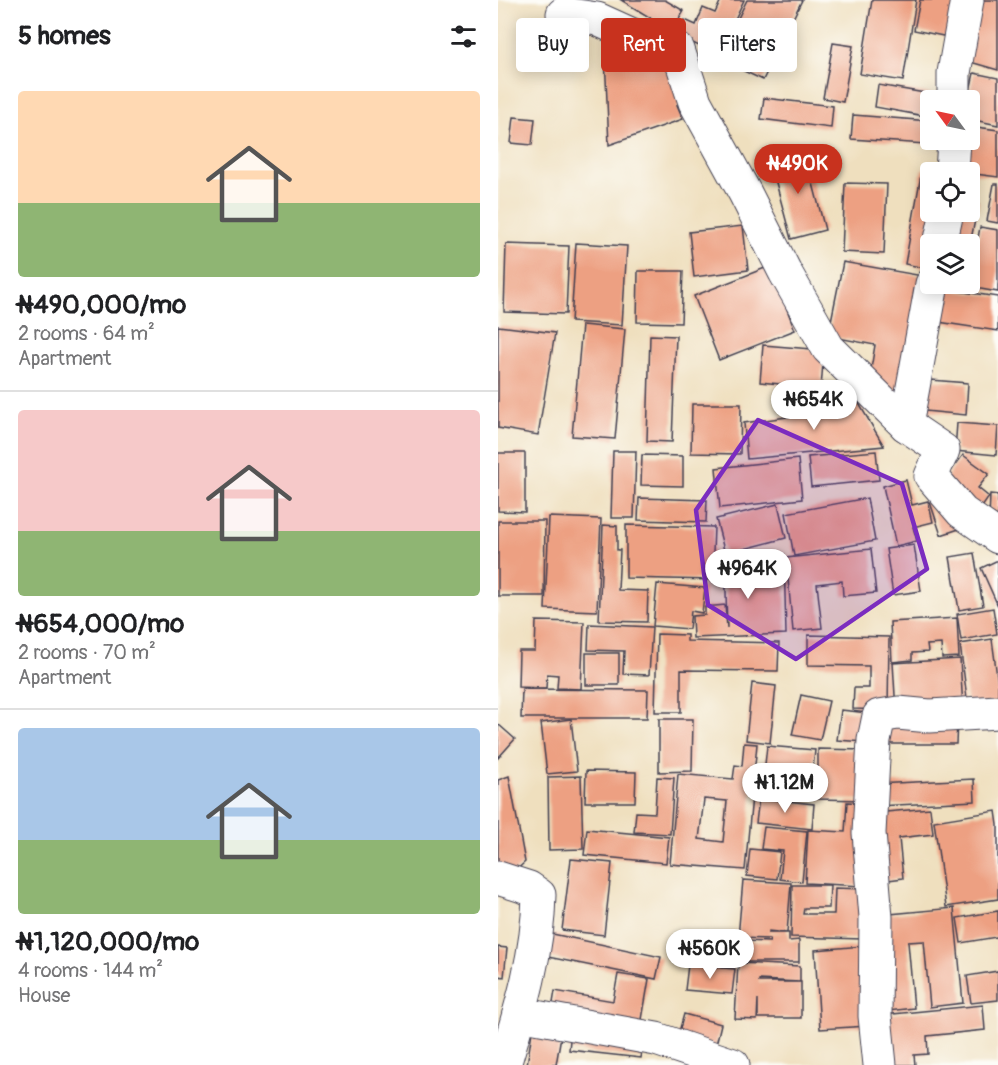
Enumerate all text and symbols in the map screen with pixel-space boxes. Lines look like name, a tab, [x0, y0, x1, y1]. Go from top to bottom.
chip: Buy	[516, 18, 589, 72]
chip: Rent	[601, 18, 686, 72]
chip: Filters	[698, 18, 797, 72]
text: 5 homes	[18, 20, 111, 52]
icon: filters	[447, 20, 480, 53]
north arrow	[920, 90, 980, 150]
map controls	[920, 90, 980, 294]
icon: home	[195, 130, 303, 238]
pin: ₦490K	[756, 144, 840, 195]
text: ₦490K	[768, 151, 828, 176]
button: locate	[920, 162, 980, 222]
button: layers	[920, 234, 980, 294]
text: ₦490,000/mo	[18, 289, 186, 321]
text: 2 rooms · 64 m²	[18, 321, 155, 346]
text: Apartment	[18, 346, 111, 371]
pin: ₦654K	[772, 380, 856, 431]
text: ₦654K	[785, 387, 843, 412]
icon: home	[195, 449, 303, 557]
pin: ₦964K	[706, 549, 790, 600]
text: ₦964K	[719, 556, 777, 581]
text: ₦654,000/mo	[18, 608, 184, 640]
text: 2 rooms · 70 m²	[18, 640, 156, 665]
text: Apartment	[18, 665, 111, 690]
pin: ₦1.12M	[736, 763, 834, 814]
icon: home	[195, 767, 303, 875]
text: ₦1.12M	[756, 770, 814, 795]
text: ₦1,120,000/mo	[18, 926, 199, 958]
pin: ₦560K	[668, 929, 752, 980]
text: ₦560K	[680, 936, 740, 961]
text: 4 rooms · 144 m²	[18, 958, 163, 983]
text: House	[18, 983, 70, 1008]

